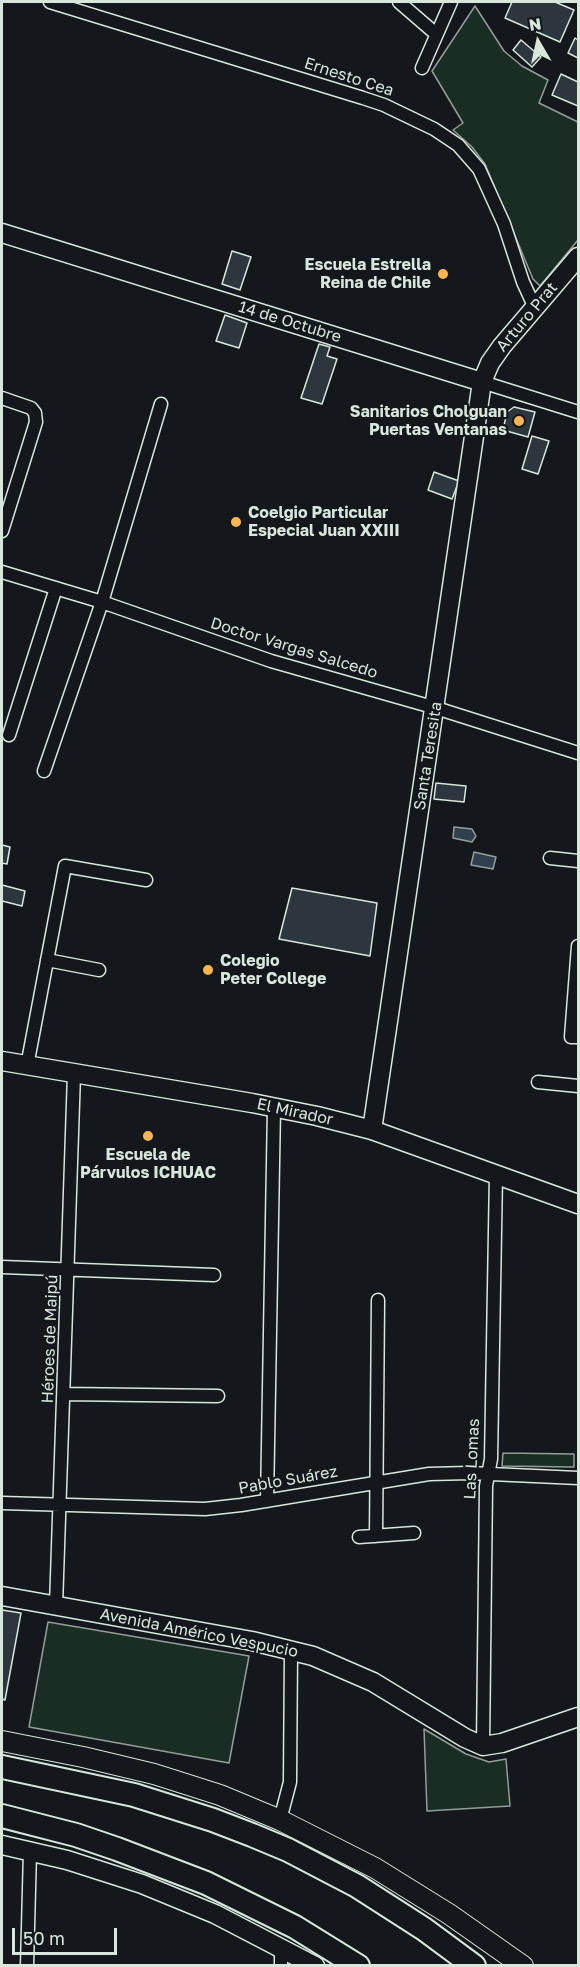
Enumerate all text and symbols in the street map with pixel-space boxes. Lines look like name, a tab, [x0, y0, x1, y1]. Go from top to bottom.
north arrow	[508, 12, 568, 72]
text: N	[528, 13, 543, 35]
street label: Ernesto Cea	[302, 54, 396, 100]
place label: Escuela Estrella Reina de Chile	[305, 255, 431, 293]
marker: Escuela Estrella Reina de Chile	[436, 267, 450, 281]
street label: Arturo Prat	[492, 278, 562, 356]
street label: 14 de Octubre	[236, 297, 344, 347]
place label: Sanitarios Cholguan Puertas Ventanas	[350, 402, 507, 440]
marker: Sanitarios Cholguan Puertas Ventanas	[512, 414, 526, 428]
place label: Coelgio Particular Especial Juan XXIII	[248, 503, 400, 541]
marker: Coelgio Particular Especial Juan XXIII	[229, 515, 243, 529]
street label: Doctor Vargas Salcedo	[208, 613, 380, 683]
street label: Santa Teresita	[410, 700, 446, 812]
place label: Colegio Peter College	[220, 951, 326, 989]
marker: Colegio Peter College	[201, 963, 215, 977]
street label: El Mirador	[255, 1095, 335, 1129]
marker: Escuela de Párvulos ICHUAC	[141, 1129, 155, 1143]
place label: Escuela de Párvulos ICHUAC	[80, 1145, 216, 1183]
street label: Héroes de Maipú	[38, 1274, 62, 1404]
street label: Las Lomas	[460, 1418, 484, 1500]
street label: Pablo Suárez	[237, 1462, 339, 1498]
street label: Avenida Américo Vespucio	[98, 1604, 300, 1662]
scale bar	[15, 1916, 120, 1954]
text: 50 m	[23, 1927, 65, 1949]

